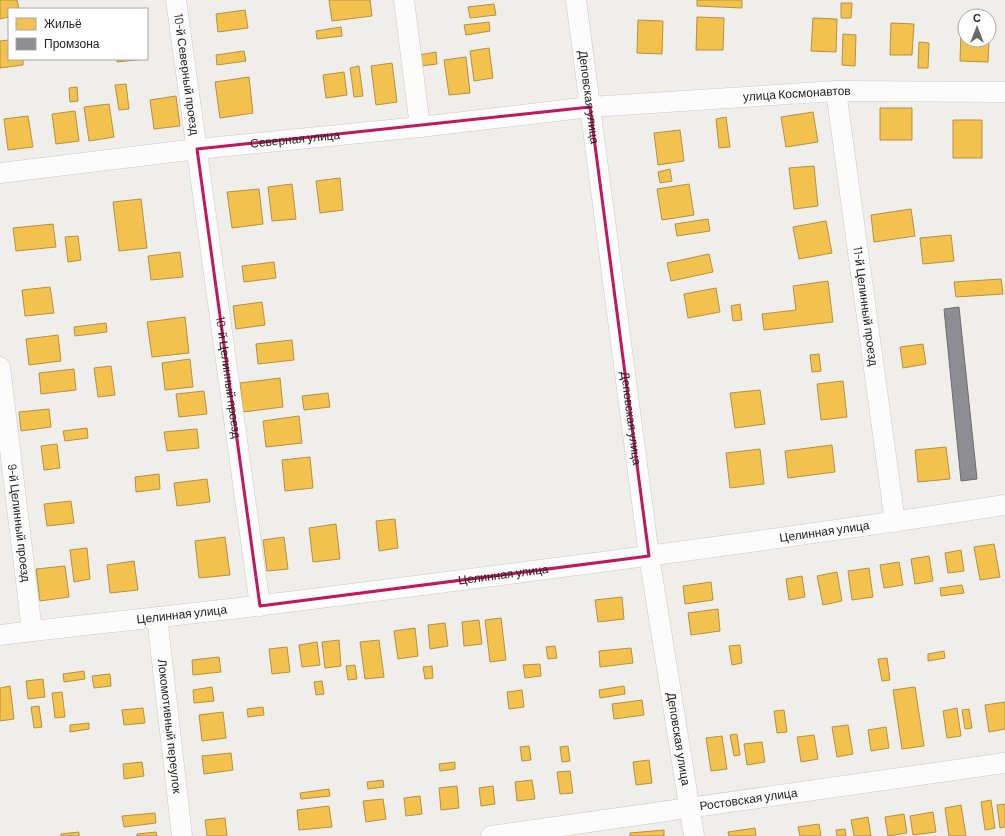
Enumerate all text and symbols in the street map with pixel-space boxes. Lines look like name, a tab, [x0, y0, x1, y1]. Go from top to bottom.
legend	[8, 8, 148, 60]
north arrow	[957, 8, 997, 48]
text: С	[973, 11, 981, 24]
street label: 10-й Северный проезд	[172, 12, 203, 136]
text: Жильё	[44, 16, 82, 30]
text: Промзона	[44, 36, 100, 51]
street label: Деповская улица	[576, 49, 603, 145]
street label: улица Космонавтов	[742, 83, 851, 104]
street label: Северная улица	[249, 127, 341, 150]
street label: 11-й Целинный проезд	[851, 245, 882, 367]
street label: 10-й Целинный проезд	[214, 315, 245, 439]
street label: Деповская улица	[618, 371, 645, 466]
street label: 9-й Целинный проезд	[6, 463, 34, 583]
street label: Целинная улица	[778, 517, 871, 545]
street label: Целинная улица	[457, 561, 550, 587]
street label: Целинная улица	[136, 601, 228, 626]
street label: Локомотивный переулок	[156, 658, 185, 795]
street label: Деповская улица	[664, 691, 694, 787]
street label: Ростовская улица	[698, 785, 798, 812]

